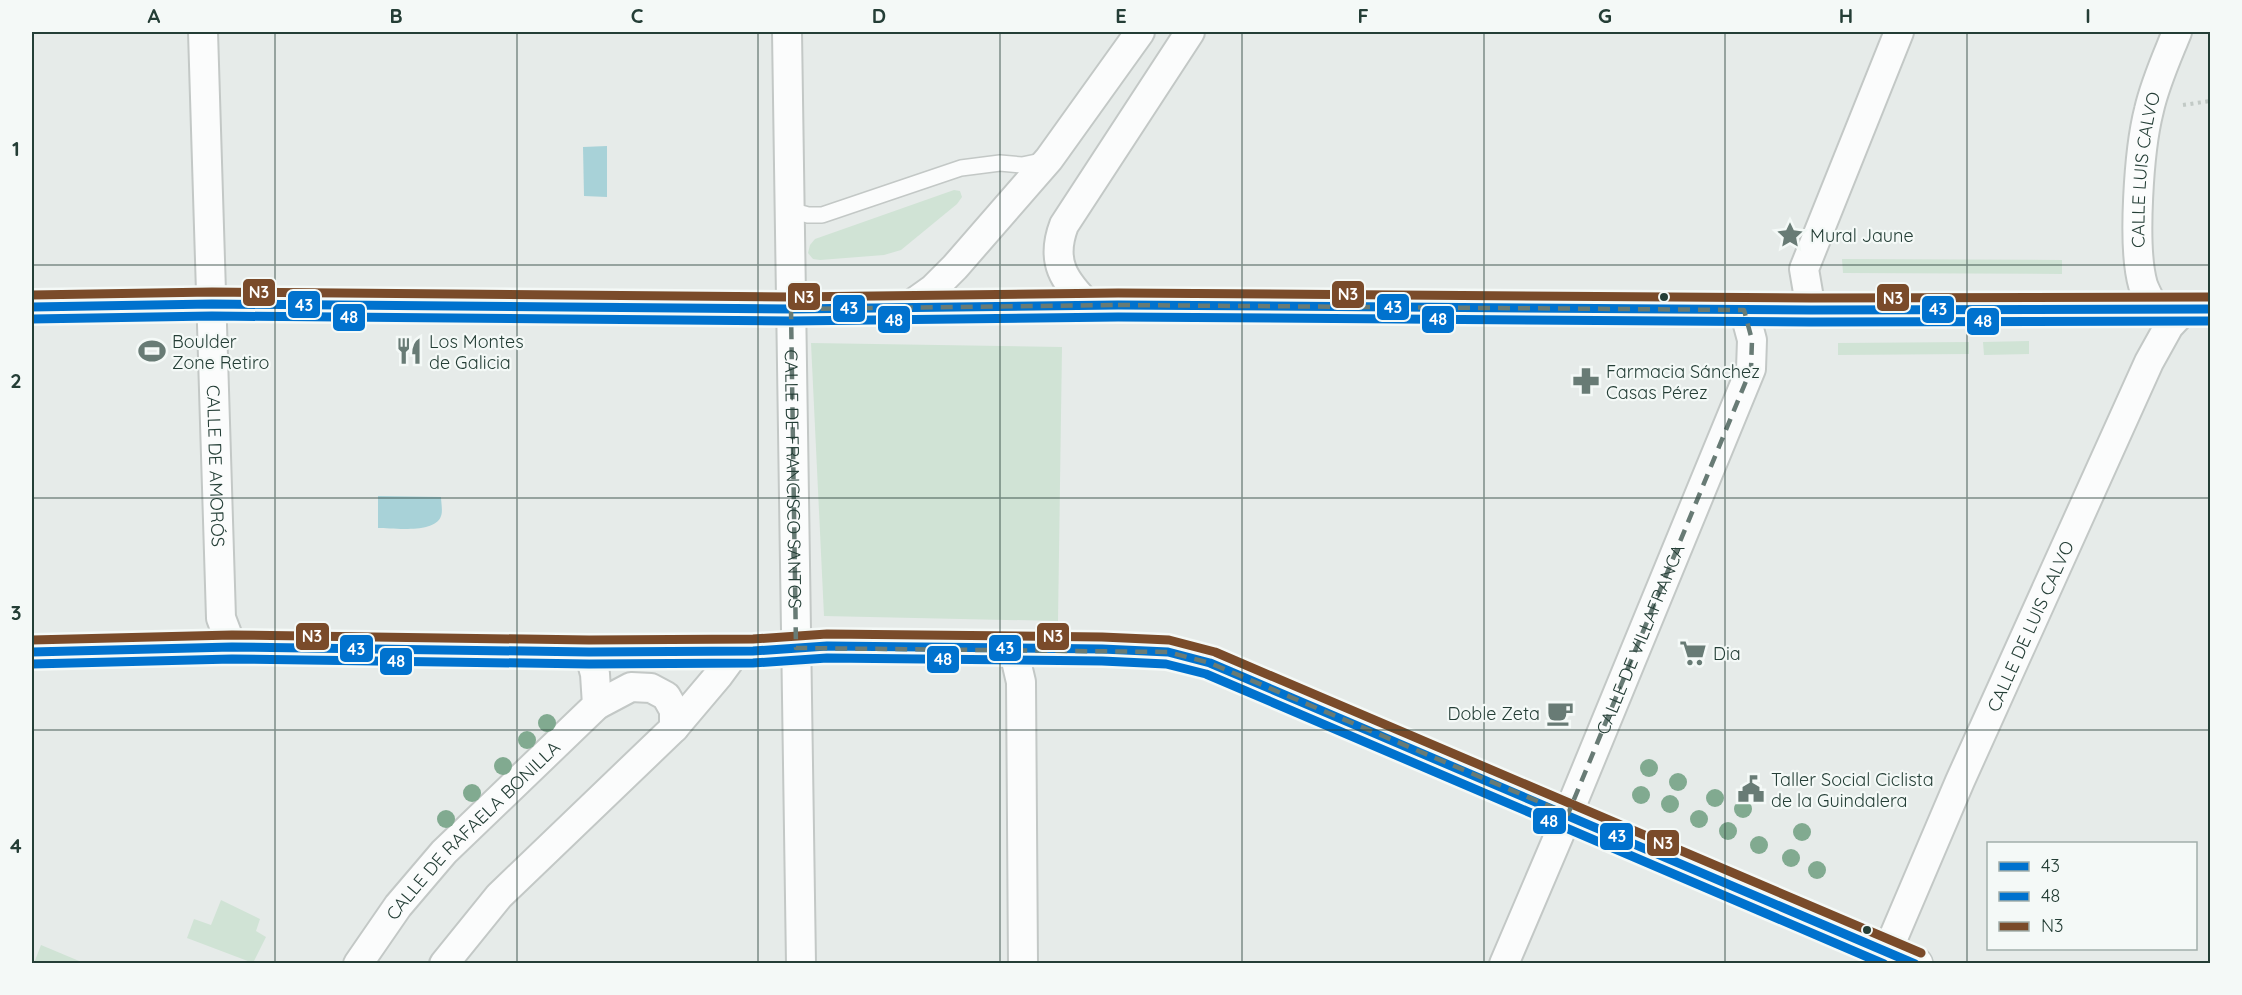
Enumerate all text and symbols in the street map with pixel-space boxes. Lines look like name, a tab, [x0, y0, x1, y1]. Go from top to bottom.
text: A	[148, 3, 161, 28]
text: B	[389, 3, 403, 28]
text: C	[631, 3, 644, 28]
text: D	[872, 3, 886, 28]
text: E	[1115, 3, 1127, 28]
text: F	[1357, 3, 1369, 28]
text: G	[1598, 3, 1612, 28]
text: H	[1839, 3, 1853, 28]
text: I	[2085, 3, 2091, 28]
street label: CALLE LUIS CALVO	[2126, 89, 2165, 248]
text: 1	[12, 136, 20, 161]
place icon: Mural Jaune	[1775, 220, 1805, 250]
place label: Mural Jaune	[1810, 224, 1914, 247]
line badge: N3	[242, 278, 276, 307]
line badge: N3	[1331, 280, 1365, 309]
text: N3	[249, 282, 269, 302]
line badge: N3	[787, 282, 821, 311]
line badge: N3	[1876, 283, 1910, 312]
text: N3	[1338, 284, 1358, 304]
text: N3	[794, 287, 814, 307]
text: N3	[1883, 288, 1903, 308]
line badge: 43	[287, 290, 321, 319]
unlabelled marker	[1658, 291, 1670, 303]
line badge: 43	[1376, 293, 1410, 321]
line badge: 43	[832, 294, 866, 323]
text: 43	[295, 295, 313, 315]
line badge: 43	[1921, 295, 1955, 324]
text: 43	[1384, 297, 1402, 317]
text: 43	[840, 298, 858, 318]
text: 43	[1929, 299, 1947, 319]
line badge: 48	[332, 303, 366, 332]
line badge: 48	[877, 305, 911, 334]
line badge: 48	[1421, 305, 1455, 334]
text: 48	[340, 307, 358, 327]
line badge: 48	[1966, 307, 2000, 336]
text: 48	[1429, 309, 1447, 329]
text: 48	[885, 310, 903, 330]
text: 48	[1974, 311, 1992, 331]
place label: Boulder Zone Retiro	[172, 330, 269, 374]
place label: Los Montes de Galicia	[429, 330, 524, 374]
sports icon: Boulder Zone Retiro	[137, 336, 167, 366]
restaurant icon: Los Montes de Galicia	[394, 336, 424, 366]
street label: CALLE DE FRANCISCO SANTOS	[780, 349, 807, 609]
place label: Farmacia Sánchez Casas Pérez	[1606, 360, 1760, 404]
pharmacy icon: Farmacia Sánchez Casas Pérez	[1571, 366, 1601, 396]
text: 2	[10, 368, 22, 393]
street label: CALLE DE AMORÓS	[202, 384, 230, 547]
street label: CALLE DE LUIS CALVO	[1981, 537, 2078, 715]
street label: CALLE DE VILLAFRANCA	[1590, 540, 1689, 738]
text: 3	[11, 600, 21, 625]
line badge: N3	[295, 622, 330, 651]
line badge: N3	[1036, 622, 1070, 651]
text: N3	[302, 626, 322, 646]
text: N3	[1043, 626, 1063, 646]
line badge: 43	[339, 634, 374, 663]
line badge: 43	[988, 634, 1022, 662]
text: 43	[996, 638, 1014, 658]
supermarket icon: Dia	[1678, 638, 1708, 668]
text: 43	[347, 639, 365, 659]
place label: Dia	[1713, 642, 1741, 665]
line badge: 48	[926, 645, 960, 674]
line badge: 48	[379, 647, 413, 676]
text: 48	[934, 649, 952, 669]
text: 48	[387, 651, 405, 671]
cafe icon: Doble Zeta	[1545, 698, 1575, 728]
place label: Doble Zeta	[1447, 702, 1540, 725]
street label: CALLE DE RAFAELA BONILLA	[381, 735, 565, 924]
place label: Taller Social Ciclista de la Guindalera	[1771, 768, 1934, 812]
public building icon: Taller Social Ciclista de la Guindalera	[1736, 774, 1766, 804]
line badge: 48	[1532, 807, 1567, 835]
text: 48	[1540, 811, 1558, 831]
line badge: 43	[1599, 822, 1634, 851]
text: 43	[1608, 826, 1626, 846]
line badge: N3	[1646, 829, 1680, 857]
text: 4	[10, 833, 22, 858]
text: N3	[1653, 833, 1673, 853]
legend	[1987, 842, 2197, 950]
text: 43	[2041, 854, 2060, 877]
text: 48	[2041, 884, 2060, 907]
text: N3	[2041, 914, 2064, 937]
unlabelled marker	[1861, 924, 1873, 936]

